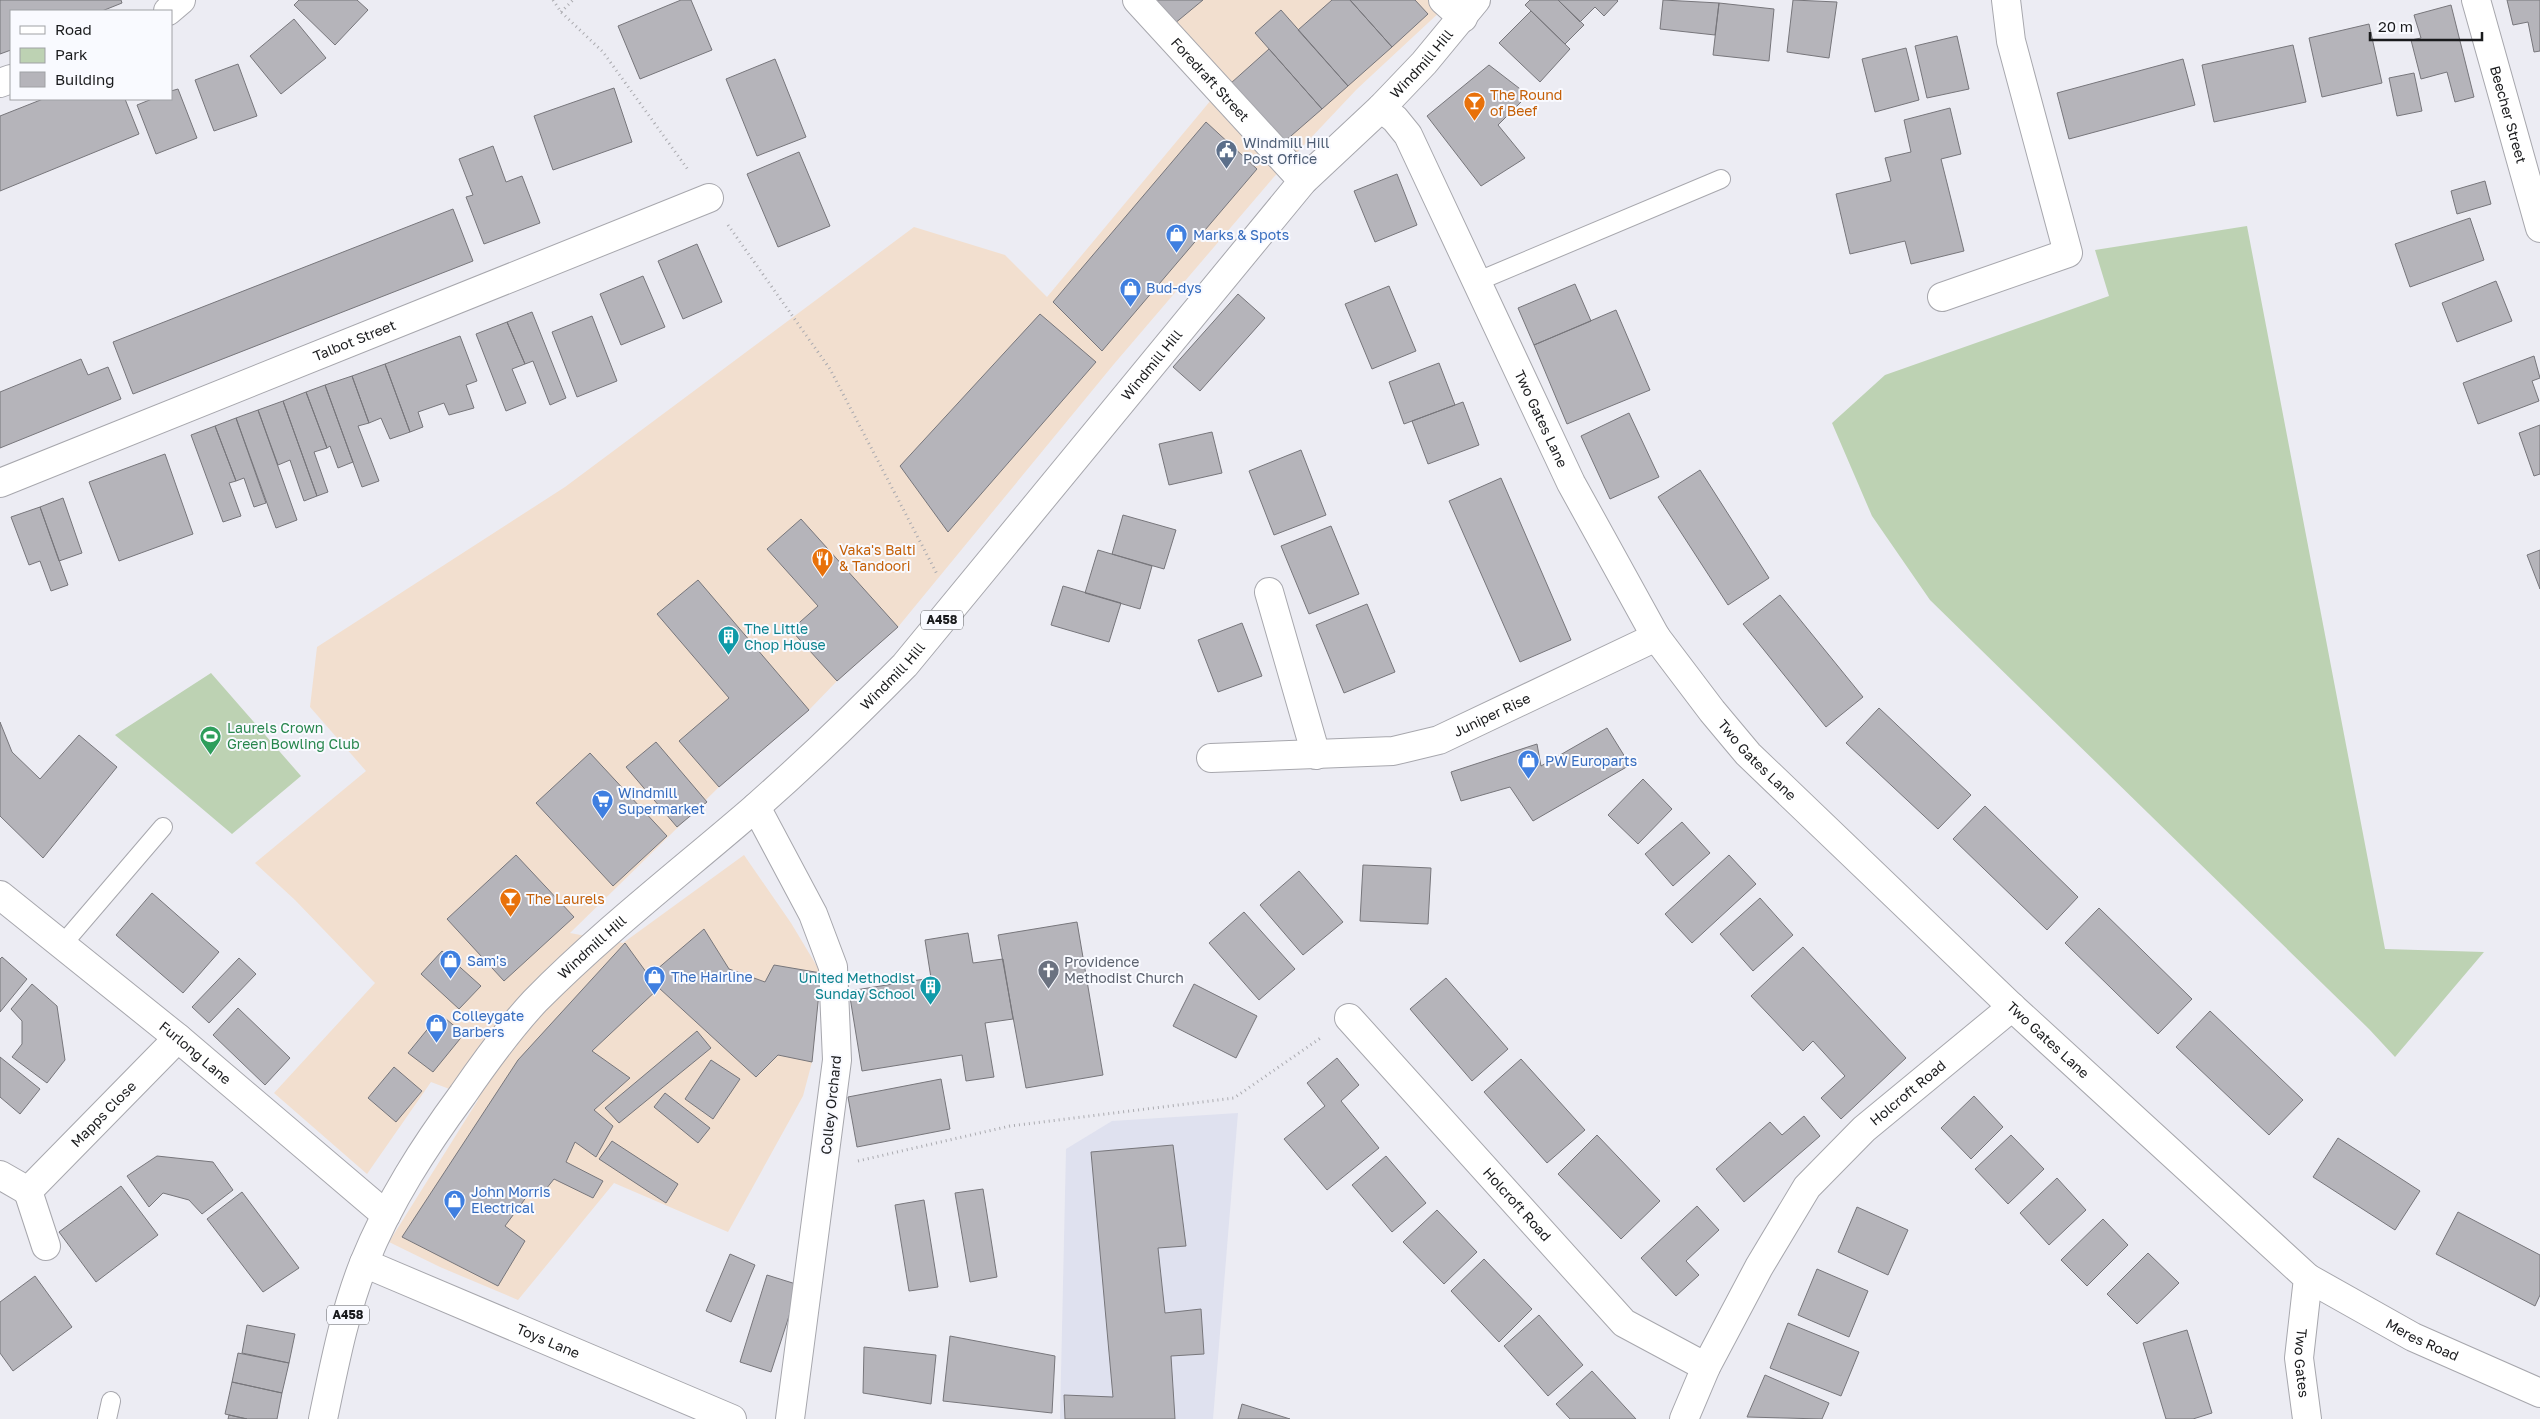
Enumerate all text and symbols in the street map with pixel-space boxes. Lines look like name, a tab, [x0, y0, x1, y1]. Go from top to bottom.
legend	[10, 10, 172, 100]
scale bar	[2370, 10, 2482, 42]
text: 20 m	[2378, 17, 2413, 35]
text: Road	[55, 20, 92, 38]
street label: Windmill Hill	[1386, 26, 1456, 101]
street label: Foredraft Street	[1168, 34, 1253, 125]
text: Park	[55, 45, 88, 63]
street label: Beecher Street	[2487, 64, 2530, 165]
text: Building	[55, 70, 115, 88]
place label: The Round of Beef	[1490, 86, 1562, 119]
bar icon: The Round of Beef	[1462, 91, 1486, 122]
place label: Windmill Hill Post Office	[1243, 134, 1329, 167]
public building icon: Windmill Hill Post Office	[1215, 139, 1239, 170]
shop icon: Marks & Spots	[1165, 223, 1189, 254]
place label: Marks & Spots	[1193, 226, 1289, 243]
shop icon: Bud-dys	[1118, 276, 1142, 307]
place label: Bud-dys	[1146, 279, 1202, 296]
street label: Talbot Street	[311, 316, 398, 364]
street label: Windmill Hill	[1117, 326, 1185, 404]
street label: Two Gates Lane	[1511, 367, 1572, 470]
place label: Vaka's Balti & Tandoori	[839, 541, 916, 574]
restaurant icon: Vaka's Balti & Tandoori	[811, 546, 835, 577]
road number: A458	[921, 610, 963, 630]
place label: The Little Chop House	[744, 620, 826, 653]
building icon: The Little Chop House	[716, 625, 740, 656]
street label: Windmill Hill	[856, 639, 928, 713]
street label: Juniper Rise	[1450, 689, 1533, 740]
street label: Two Gates Lane	[1715, 716, 1800, 804]
place label: Laurels Crown Green Bowling Club	[227, 719, 360, 752]
sports icon: Laurels Crown Green Bowling Club	[199, 724, 223, 755]
shop icon: PW Europarts	[1517, 749, 1541, 780]
place label: PW Europarts	[1545, 752, 1637, 769]
place label: Windmill Supermarket	[618, 784, 705, 817]
supermarket icon: Windmill Supermarket	[590, 789, 614, 820]
bar icon: The Laurels	[498, 887, 522, 918]
place label: The Laurels	[526, 890, 605, 907]
street label: Windmill Hill	[554, 912, 629, 982]
shop icon: Sam's	[439, 949, 463, 980]
place label: Sam's	[467, 952, 507, 969]
place label: Providence Methodist Church	[1064, 953, 1184, 986]
church icon: Providence Methodist Church	[1036, 958, 1060, 989]
shop icon: The Hairline	[643, 965, 667, 996]
place label: The Hairline	[671, 968, 753, 985]
place label: United Methodist Sunday School	[798, 969, 915, 1002]
building icon: United Methodist Sunday School	[919, 974, 943, 1005]
street label: Two Gates Lane	[2004, 998, 2093, 1082]
place label: Colleygate Barbers	[452, 1007, 524, 1040]
shop icon: Colleygate Barbers	[424, 1012, 448, 1043]
street label: Furlong Lane	[156, 1017, 235, 1087]
street label: Colley Orchard	[817, 1054, 844, 1155]
street label: Holcroft Road	[1866, 1056, 1949, 1129]
street label: Mapps Close	[67, 1077, 139, 1150]
street label: Holcroft Road	[1480, 1164, 1555, 1244]
place label: John Morris Electrical	[471, 1183, 550, 1216]
shop icon: John Morris Electrical	[443, 1188, 467, 1219]
road number: A458	[327, 1306, 369, 1324]
street label: Meres Road	[2383, 1315, 2461, 1364]
street label: Toys Lane	[514, 1320, 583, 1362]
street label: Two Gates	[2291, 1328, 2313, 1398]

